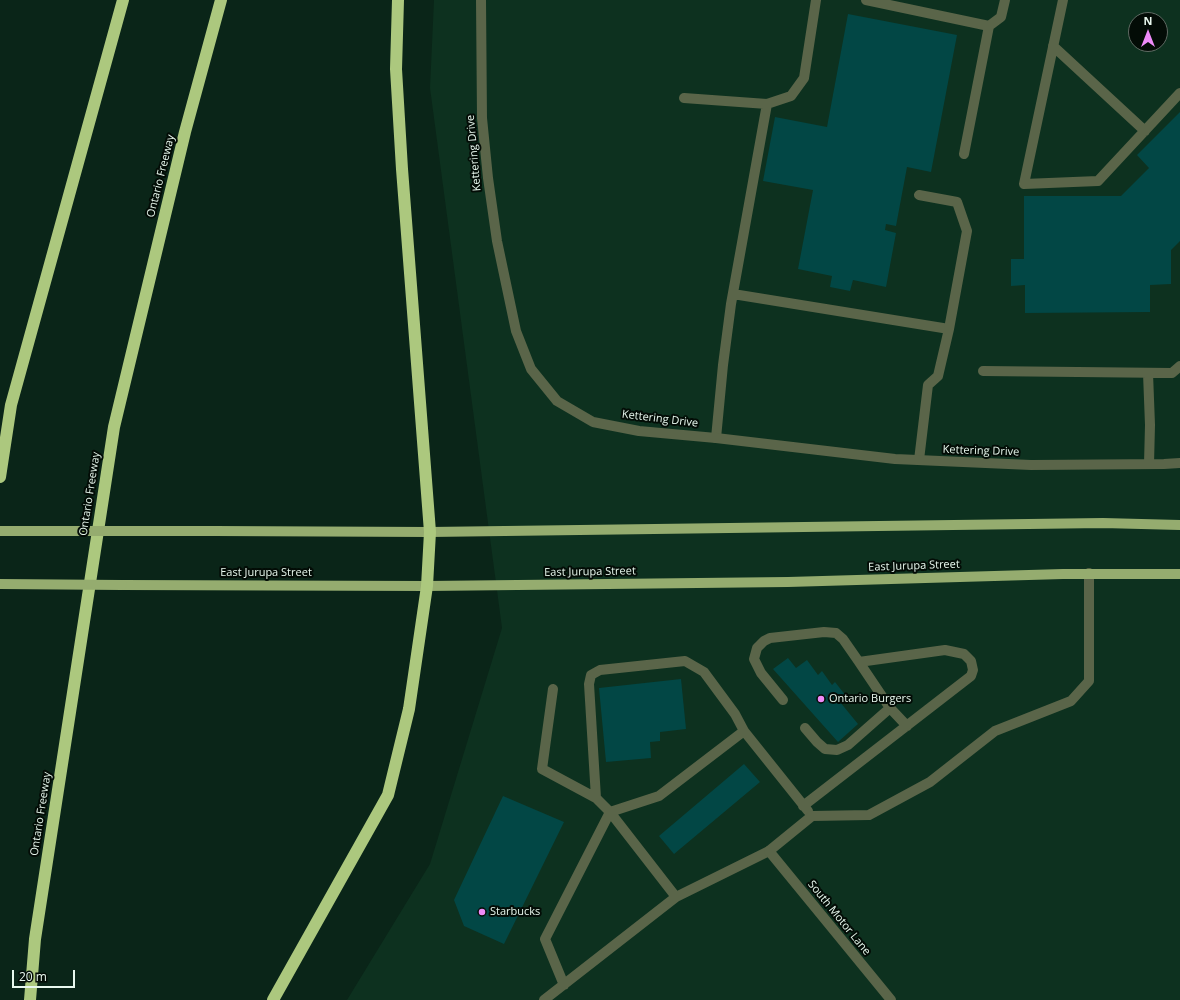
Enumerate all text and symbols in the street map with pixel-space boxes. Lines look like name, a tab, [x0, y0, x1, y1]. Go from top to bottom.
north arrow	[1128, 12, 1168, 52]
text: N	[1144, 13, 1152, 28]
street label: Kettering Drive	[464, 114, 484, 192]
street label: Ontario Freeway	[144, 133, 178, 219]
street label: Kettering Drive	[621, 408, 699, 430]
street label: Kettering Drive	[942, 443, 1020, 459]
street label: Ontario Freeway	[77, 451, 103, 537]
street label: East Jurupa Street	[868, 558, 960, 574]
street label: East Jurupa Street	[544, 565, 636, 579]
street label: East Jurupa Street	[220, 566, 312, 580]
place label: Ontario Burgers	[829, 692, 911, 706]
marker: Ontario Burgers	[816, 694, 826, 704]
street label: Ontario Freeway	[28, 771, 54, 857]
street label: South Motor Lane	[805, 878, 873, 958]
place label: Starbucks	[490, 905, 540, 919]
marker: Starbucks	[477, 907, 487, 917]
scale bar	[14, 962, 77, 988]
text: 20 m	[19, 968, 47, 985]

